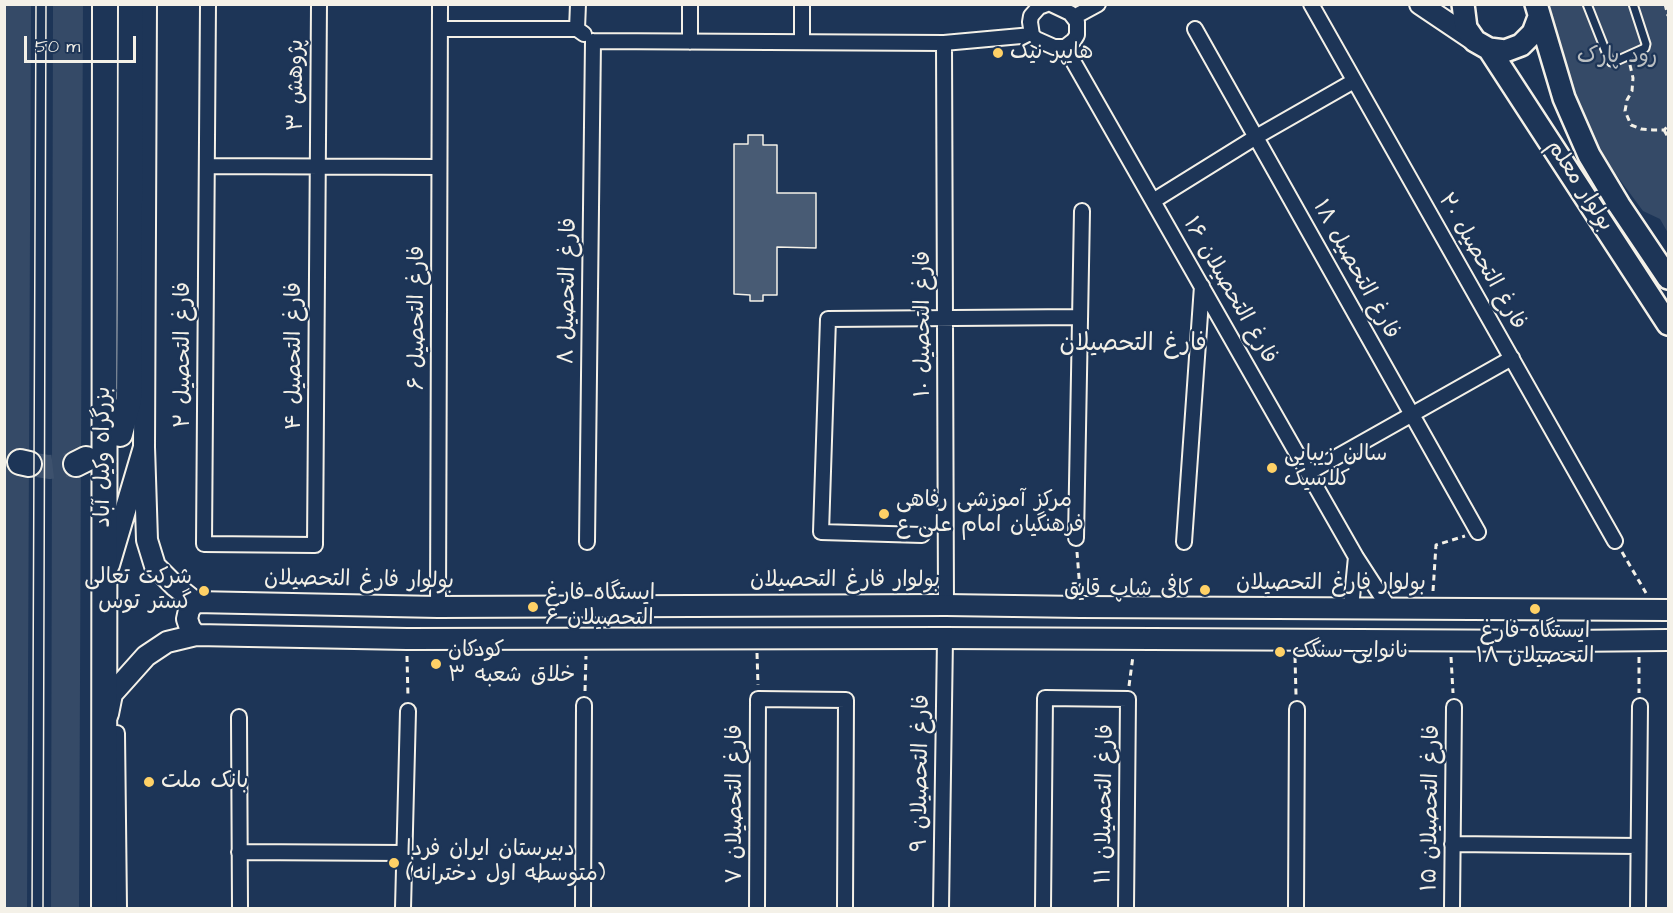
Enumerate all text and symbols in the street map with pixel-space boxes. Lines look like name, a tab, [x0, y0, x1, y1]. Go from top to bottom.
scale bar	[27, 24, 140, 62]
text: 50 m	[35, 34, 80, 59]
street label: پژوهش ۳	[284, 39, 310, 131]
place label: هایپر نیک	[1010, 40, 1093, 66]
park label: رود پارک	[1577, 44, 1657, 70]
marker: هایپر نیک	[991, 46, 1005, 60]
street label: بولوار معلم	[1540, 136, 1618, 236]
street label: فارغ التحصیل ۲۰	[1431, 189, 1531, 335]
street label: فارغ التحصیل ۱۸	[1306, 196, 1404, 344]
street label: فارغ التحصیلان ۱۶	[1176, 213, 1282, 369]
street label: فارغ التحصیل ۸	[555, 217, 583, 365]
street label: فارغ التحصیل ۶	[405, 246, 431, 390]
street label: فارغ التحصیل ۱۰	[911, 251, 937, 397]
street label: فارغ التحصیل ۲	[171, 282, 197, 428]
street label: فارغ التحصیل ۴	[282, 282, 308, 430]
district label: فارغ التحصیلان	[1059, 331, 1207, 359]
street label: بزرگراه وکیل آباد	[91, 386, 117, 528]
place label: سالن زیبایی کلاسیک	[1284, 442, 1387, 494]
marker: سالن زیبایی کلاسیک	[1265, 461, 1279, 475]
place label: مرکز آموزشی رفاهی فرهنگیان امام علی ع	[896, 488, 1084, 540]
marker: مرکز آموزشی رفاهی فرهنگیان امام علی ع	[877, 507, 891, 521]
place label: شرکت تعالی گستر توس	[84, 565, 192, 616]
street label: بولوار فارغ التحصیلان	[264, 566, 454, 596]
street label: بولوار فارغ التحصیلان	[750, 568, 940, 594]
street label: بولوار فارغ التحصیلان	[1236, 571, 1426, 597]
place label: کافی شاپ قایق	[1064, 577, 1193, 603]
place label: ایستگاه فارغ التحصیلان ۶	[545, 581, 655, 632]
marker: کافی شاپ قایق	[1198, 583, 1212, 597]
marker: شرکت تعالی گستر توس	[197, 584, 211, 598]
marker: ایستگاه فارغ التحصیلان ۶	[526, 600, 540, 614]
marker: ایستگاه فارغ التحصیلان ۱۸	[1528, 602, 1542, 616]
place label: ایستگاه فارغ التحصیلان ۱۸	[1476, 619, 1594, 670]
place label: کودکان خلاق شعبه ۳	[448, 638, 575, 690]
place label: نانوایی سنگک	[1292, 639, 1409, 665]
marker: نانوایی سنگک	[1273, 645, 1287, 659]
marker: کودکان خلاق شعبه ۳	[429, 657, 443, 671]
street label: فارغ التحصیلان ۹	[907, 694, 937, 852]
street label: فارغ التحصیلان ۷	[723, 724, 749, 884]
street label: فارغ التحصیلان ۱۱	[1091, 724, 1121, 884]
street label: فارغ التحصیلان ۱۵	[1417, 724, 1447, 892]
place label: بانک ملت	[161, 769, 249, 795]
marker: بانک ملت	[142, 775, 156, 789]
place label: دبیرستان ایران فردا (متوسطه اول دخترانه)	[406, 837, 606, 888]
marker: دبیرستان ایران فردا (متوسطه اول دخترانه)	[387, 856, 401, 870]

